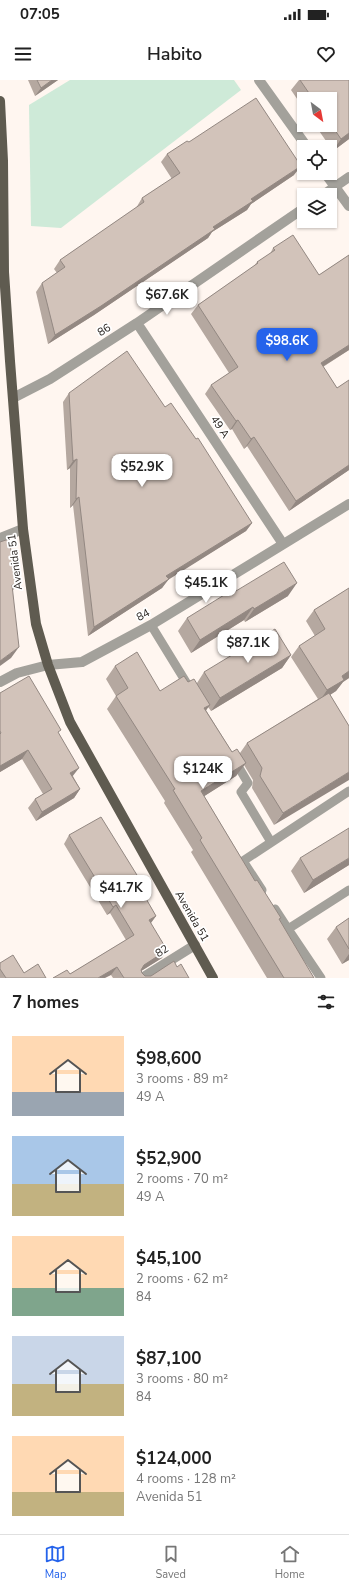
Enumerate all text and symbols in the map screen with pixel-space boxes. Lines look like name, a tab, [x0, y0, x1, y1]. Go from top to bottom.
text: 07:05	[20, 4, 60, 24]
text: Habito	[147, 42, 202, 66]
icon: menu	[12, 43, 34, 65]
icon: heart	[315, 43, 337, 65]
north arrow	[297, 92, 337, 132]
map controls	[297, 92, 337, 228]
button: locate	[297, 140, 337, 180]
button: layers	[297, 188, 337, 228]
pin: $67.6K	[134, 282, 200, 316]
text: $67.6K	[145, 286, 189, 304]
street label: 86	[94, 320, 114, 340]
pin: $98.6K	[254, 328, 320, 362]
text: $98.6K	[265, 332, 309, 350]
street label: 49 A	[207, 413, 233, 441]
pin: $52.9K	[109, 454, 175, 488]
text: $52.9K	[120, 458, 164, 476]
street label: Avenida 51	[4, 533, 26, 591]
pin: $45.1K	[173, 570, 239, 604]
text: $45.1K	[184, 574, 228, 592]
street label: 84	[134, 605, 153, 625]
pin: $87.1K	[215, 630, 281, 664]
text: $87.1K	[226, 634, 270, 652]
pin: $124K	[175, 756, 231, 790]
text: $124K	[183, 760, 223, 778]
pin: $41.7K	[88, 875, 154, 909]
text: $41.7K	[99, 879, 143, 897]
street label: Avenida 51	[171, 888, 213, 944]
street label: 82	[152, 941, 172, 961]
text: 7 homes	[12, 991, 79, 1014]
icon: filters	[315, 991, 337, 1013]
text: $98,600	[136, 1047, 201, 1070]
icon: home	[44, 1052, 92, 1100]
text: 3 rooms · 89 m²	[136, 1070, 228, 1088]
text: 49 A	[136, 1088, 164, 1106]
text: $52,900	[136, 1147, 201, 1170]
icon: home	[44, 1152, 92, 1200]
text: 2 rooms · 70 m²	[136, 1170, 228, 1188]
text: 49 A	[136, 1188, 164, 1206]
text: $45,100	[136, 1247, 201, 1270]
icon: home	[44, 1252, 92, 1300]
text: 2 rooms · 62 m²	[136, 1270, 228, 1288]
text: 84	[136, 1288, 152, 1306]
text: $87,100	[136, 1347, 201, 1370]
icon: home	[44, 1352, 92, 1400]
text: 3 rooms · 80 m²	[136, 1370, 228, 1388]
text: 84	[136, 1388, 152, 1406]
text: $124,000	[136, 1447, 212, 1470]
icon: home	[44, 1452, 92, 1500]
text: 4 rooms · 128 m²	[136, 1470, 236, 1488]
text: Avenida 51	[136, 1488, 202, 1506]
tab: Map	[44, 1543, 66, 1582]
tab: Saved	[155, 1543, 186, 1582]
tab: Home	[275, 1543, 305, 1582]

